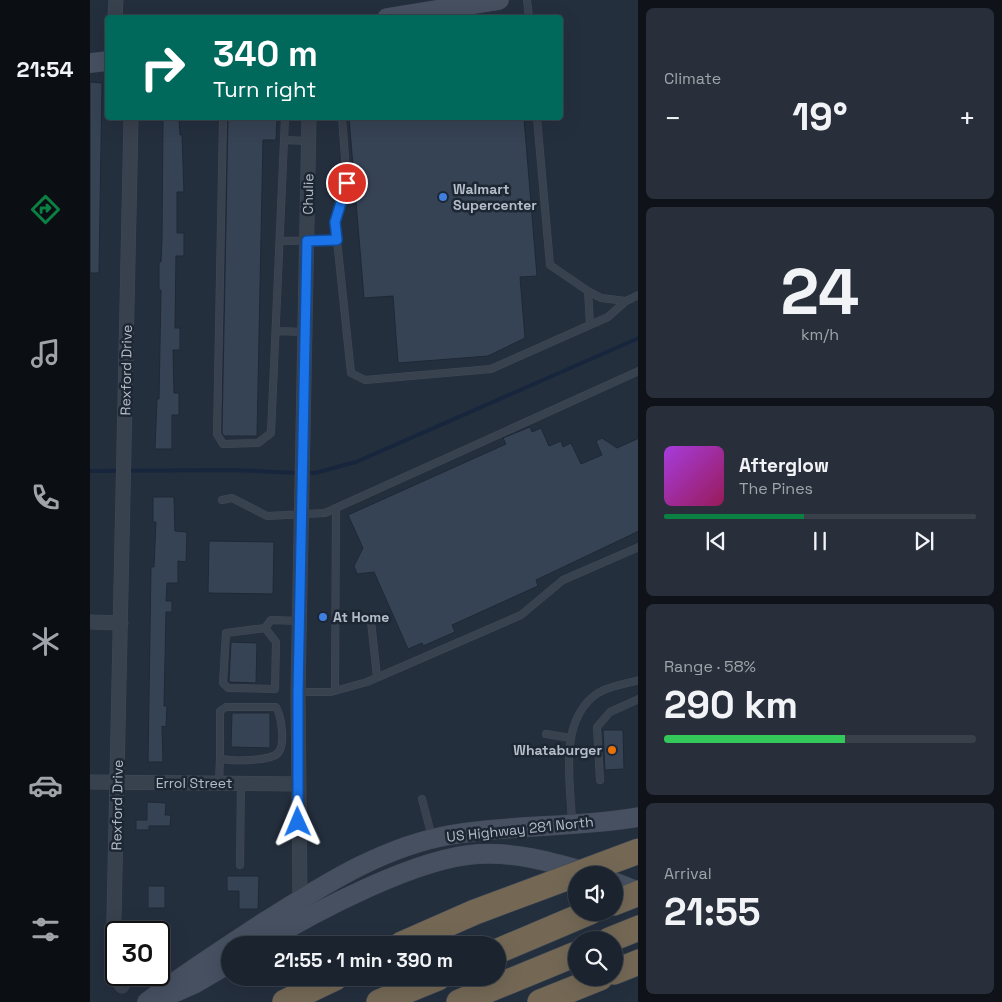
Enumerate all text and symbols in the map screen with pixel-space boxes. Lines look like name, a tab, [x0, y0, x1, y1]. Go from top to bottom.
text: 340 m	[213, 32, 318, 76]
icon: right	[130, 35, 195, 100]
text: 21:54	[17, 55, 73, 83]
text: Climate	[664, 68, 721, 89]
text: Turn right	[213, 75, 316, 103]
text: 19°	[792, 93, 848, 141]
text: −	[664, 100, 681, 136]
text: +	[959, 100, 976, 136]
pin	[326, 162, 368, 204]
icon: arrive	[333, 169, 361, 197]
street label: Chulie	[299, 173, 317, 215]
place label: Walmart Supercenter	[453, 180, 537, 214]
marker: Walmart Supercenter	[437, 191, 449, 203]
icon: directions	[28, 192, 63, 227]
text: 24	[781, 250, 859, 333]
text: km/h	[801, 324, 839, 345]
street label: Rexford Drive	[116, 325, 136, 415]
icon: music	[28, 336, 63, 371]
text: Afterglow	[739, 453, 829, 478]
text: The Pines	[739, 478, 813, 499]
icon: phone	[28, 480, 63, 515]
icon: previous	[702, 527, 730, 555]
icon: pause	[806, 527, 834, 555]
icon: next	[910, 527, 938, 555]
place label: At Home	[333, 608, 389, 626]
marker: At Home	[317, 611, 329, 623]
icon: climate	[28, 624, 63, 659]
text: Range · 58%	[664, 656, 756, 677]
text: 290 km	[664, 681, 798, 729]
place label: Whataburger	[513, 741, 602, 759]
marker: Whataburger	[606, 744, 618, 756]
street label: Rexford Drive	[107, 760, 127, 850]
icon: car	[28, 768, 63, 803]
street label: Errol Street	[156, 774, 232, 792]
position arrow	[271, 795, 323, 847]
street label: US Highway 281 North	[446, 812, 594, 846]
text: Arrival	[664, 863, 712, 884]
map controls	[568, 866, 623, 986]
button: sound	[568, 866, 623, 921]
text: 21:55	[664, 888, 761, 936]
icon: filters	[28, 912, 63, 947]
speed limit sign: 30	[105, 921, 170, 986]
button: search	[568, 931, 623, 986]
text: 21:55 · 1 min · 390 m	[274, 948, 453, 973]

